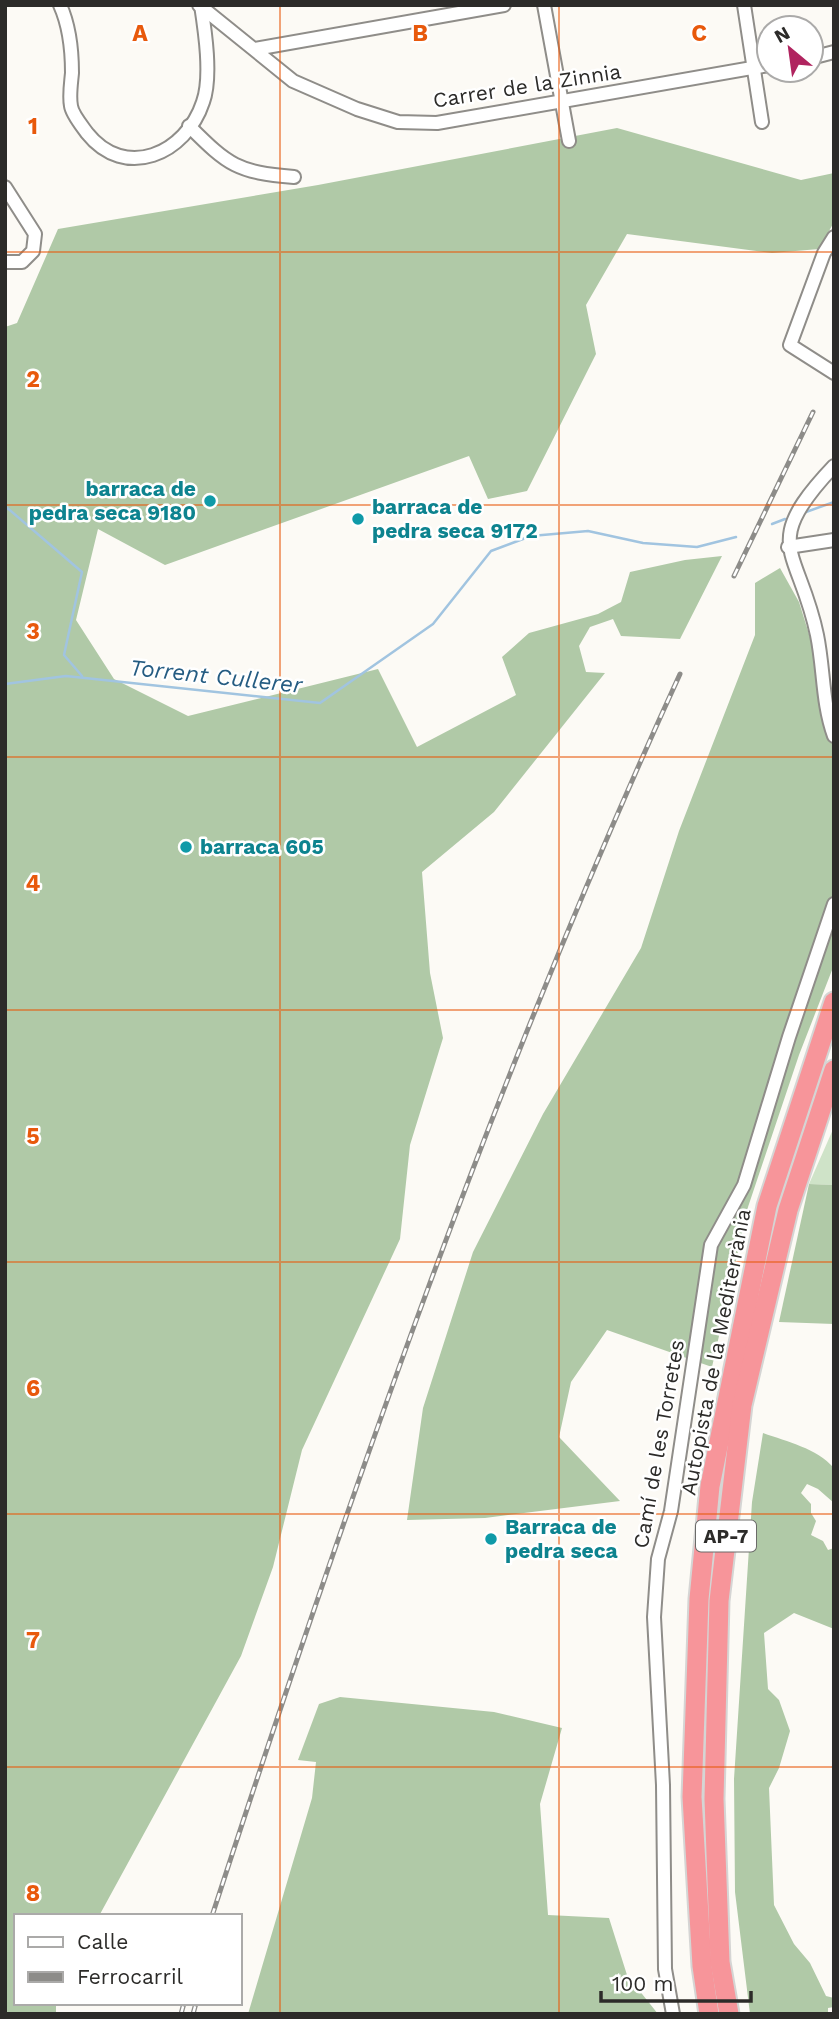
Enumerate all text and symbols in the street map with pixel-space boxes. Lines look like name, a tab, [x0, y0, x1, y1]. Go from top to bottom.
north arrow	[755, 14, 825, 84]
text: A	[132, 20, 148, 47]
text: B	[412, 20, 428, 47]
text: C	[691, 20, 707, 47]
text: N	[770, 21, 794, 48]
street label: Carrer de la Zinnia	[431, 58, 623, 113]
text: 1	[28, 113, 38, 140]
text: 2	[26, 366, 40, 393]
place label: barraca de pedra seca 9180	[29, 476, 196, 525]
marker: barraca de pedra seca 9180	[202, 493, 218, 509]
place label: barraca de pedra seca 9172	[372, 494, 538, 543]
marker: barraca de pedra seca 9172	[350, 511, 366, 527]
text: 3	[26, 618, 40, 645]
water label: Torrent Cullerer	[128, 654, 305, 699]
place label: barraca 605	[200, 834, 324, 859]
marker: barraca 605	[178, 839, 194, 855]
text: 4	[26, 870, 41, 897]
text: 5	[26, 1123, 40, 1150]
street label: Autopista de la Mediterrània	[675, 1206, 756, 1497]
street label: Camí de les Torretes	[628, 1338, 689, 1550]
text: 6	[26, 1375, 40, 1402]
place label: Barraca de pedra seca	[505, 1514, 619, 1563]
road number: AP-7	[696, 1520, 756, 1552]
marker: Barraca de pedra seca	[483, 1531, 499, 1547]
text: 7	[26, 1627, 40, 1654]
text: 8	[26, 1880, 40, 1907]
legend	[14, 1914, 242, 2005]
text: Calle	[77, 1929, 128, 1954]
scale bar	[601, 1960, 752, 2004]
text: Ferrocarril	[77, 1964, 184, 1989]
text: 100 m	[612, 1971, 674, 1996]

